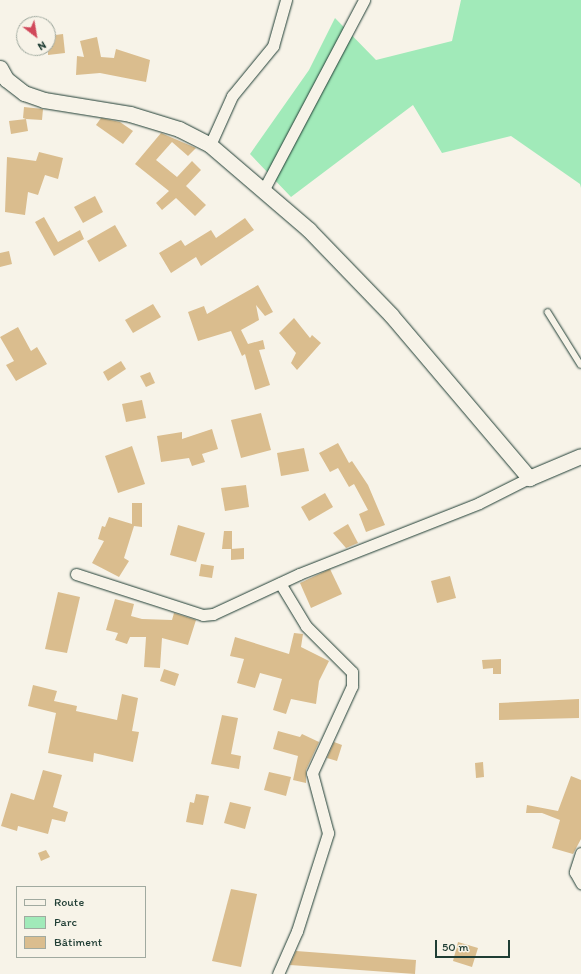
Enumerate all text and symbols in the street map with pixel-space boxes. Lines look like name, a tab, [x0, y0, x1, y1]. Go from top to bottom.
north arrow	[16, 16, 56, 56]
text: N	[35, 38, 48, 53]
legend	[16, 886, 146, 958]
text: Route	[54, 895, 84, 909]
text: Parc	[54, 915, 77, 929]
scale bar	[437, 932, 512, 958]
text: Bâtiment	[54, 935, 102, 949]
text: 50 m	[442, 940, 468, 954]

